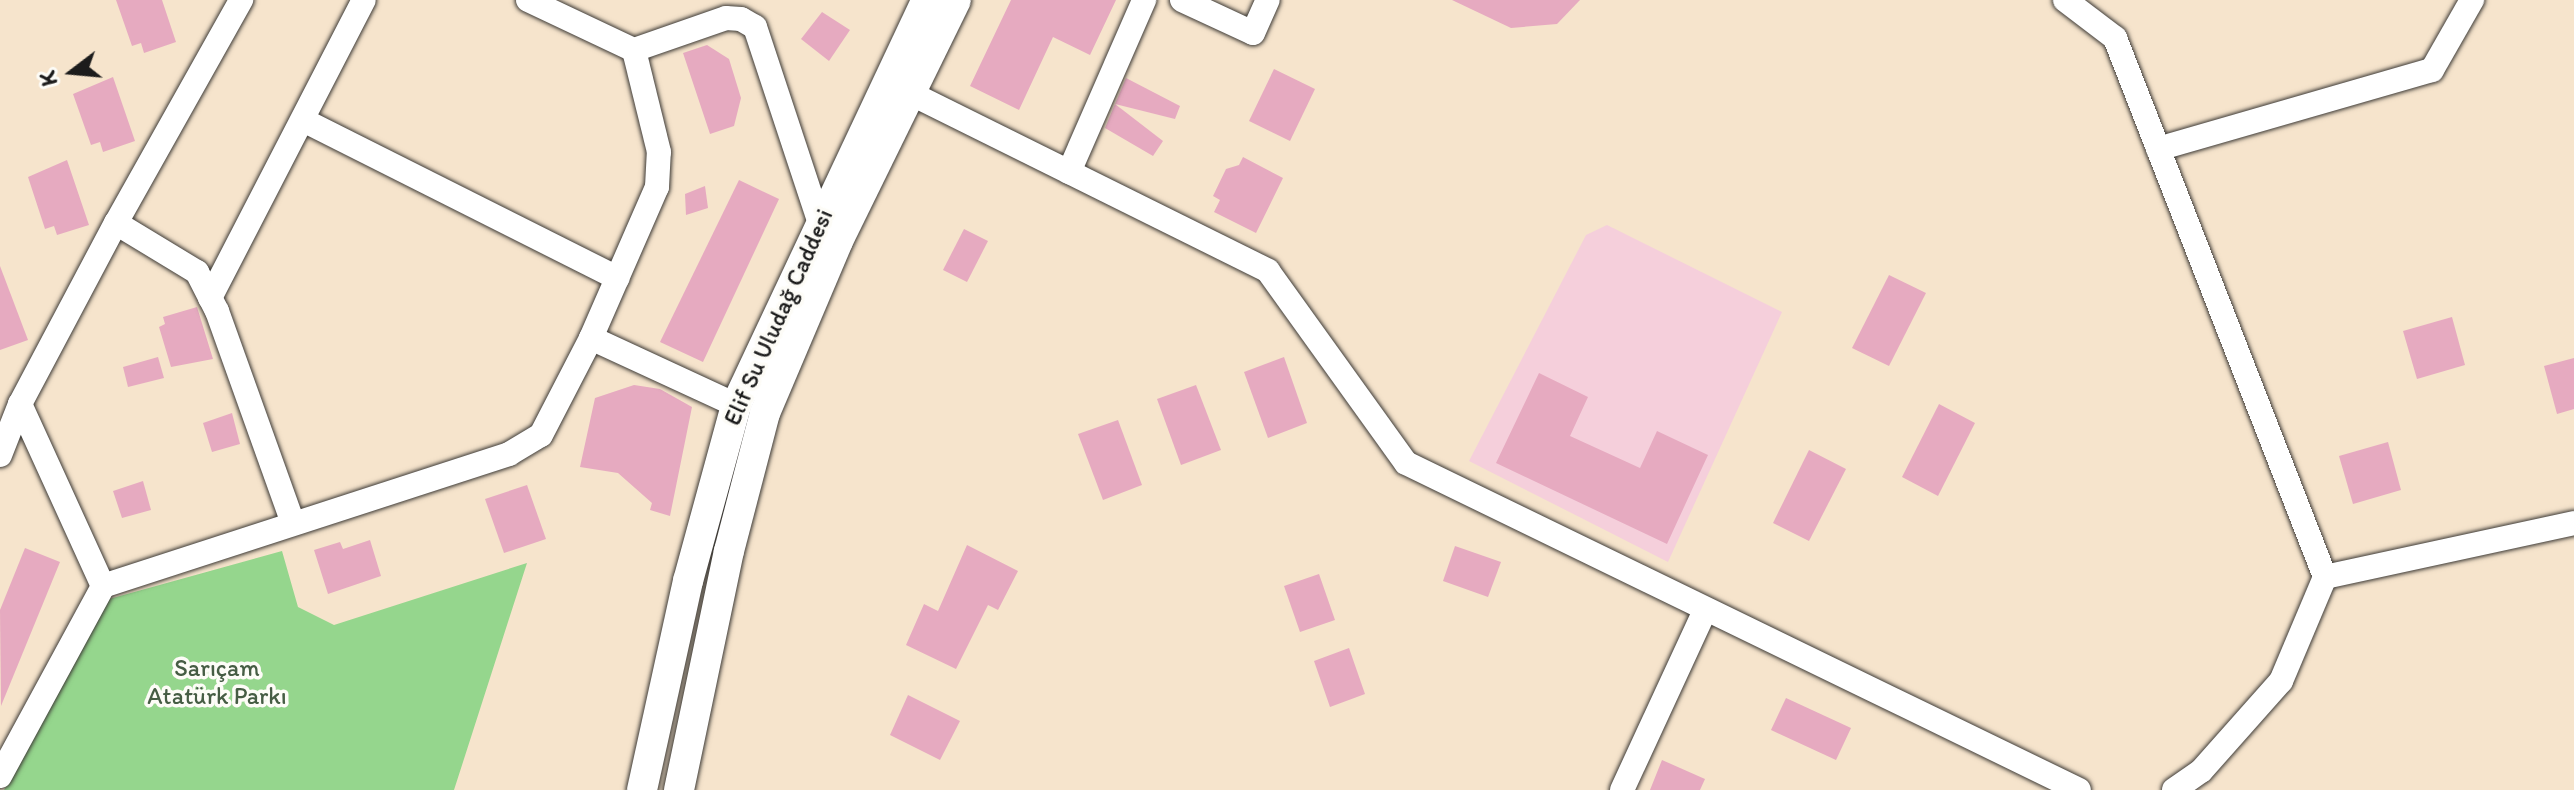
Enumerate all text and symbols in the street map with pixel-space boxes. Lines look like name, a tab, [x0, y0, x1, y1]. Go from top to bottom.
north arrow	[32, 32, 112, 112]
text: K	[34, 68, 63, 89]
street label: Elif Su Uludağ Caddesi	[717, 205, 839, 429]
park label: Sarıçam Atatürk Parkı	[147, 654, 287, 710]

